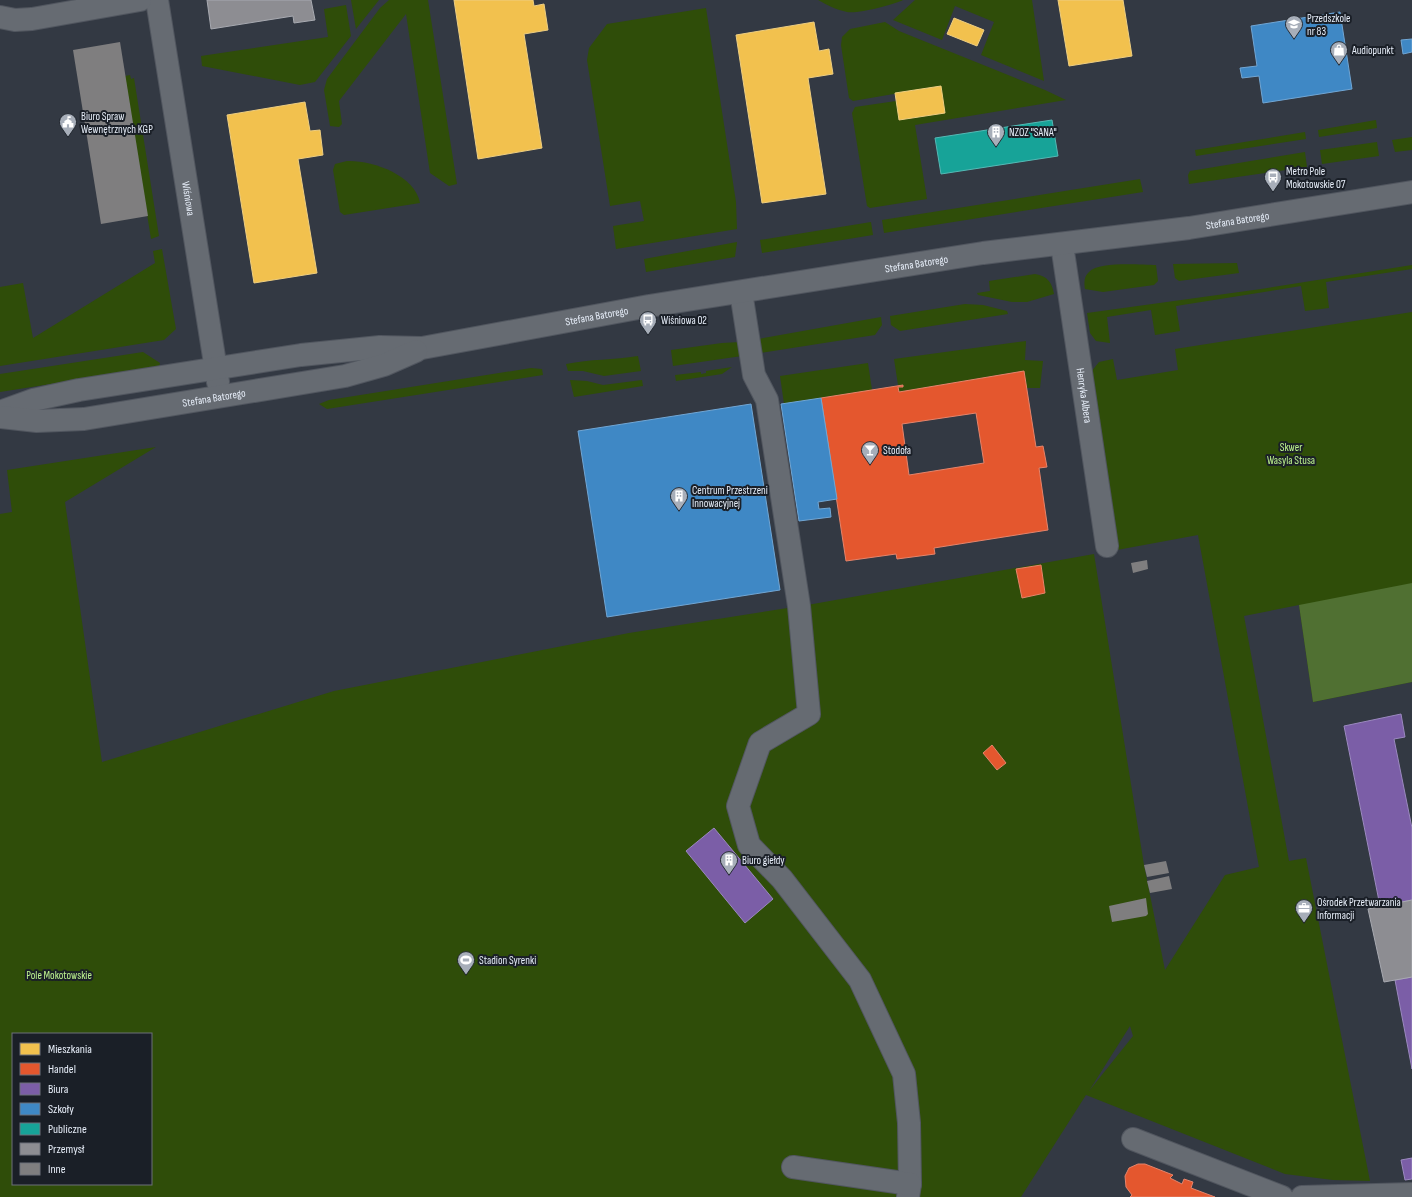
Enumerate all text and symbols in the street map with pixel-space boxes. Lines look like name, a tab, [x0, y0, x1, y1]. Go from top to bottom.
place label: Przedszkole nr 83	[1307, 12, 1350, 38]
school or university icon: Przedszkole nr 83	[1284, 14, 1304, 39]
shop icon: Audiopunkt	[1329, 40, 1349, 65]
place label: Audiopunkt	[1351, 44, 1395, 57]
place label: Biuro Spraw Wewnętrznych KGP	[81, 110, 153, 136]
public building icon: Biuro Spraw Wewnętrznych KGP	[58, 112, 78, 137]
building icon: NZOZ "SANA"	[986, 122, 1006, 147]
place label: NZOZ "SANA"	[1009, 126, 1057, 139]
place label: Metro Pole Mokotowskie 07	[1286, 165, 1346, 191]
bus stop icon: Metro Pole Mokotowskie 07	[1263, 167, 1283, 192]
street label: Wiśniowa	[180, 180, 198, 217]
street label: Stefana Batorego	[1205, 209, 1270, 232]
street label: Stefana Batorego	[884, 252, 949, 275]
street label: Stefana Batorego	[564, 303, 630, 328]
bus stop icon: Wiśniowa 02	[638, 310, 658, 335]
place label: Wiśniowa 02	[661, 314, 707, 327]
street label: Henryka Albera	[1074, 367, 1095, 424]
street label: Stefana Batorego	[181, 386, 247, 409]
bar icon: Stodoła	[860, 440, 880, 465]
park label: Skwer Wasyla Stusa	[1267, 441, 1315, 467]
place label: Stodoła	[883, 444, 911, 457]
place label: Centrum Przestrzeni Innowacyjnej	[692, 484, 768, 510]
building icon: Centrum Przestrzeni Innowacyjnej	[669, 486, 689, 511]
building icon: Biuro giełdy	[719, 850, 739, 875]
place label: Biuro giełdy	[742, 854, 785, 867]
place label: Ośrodek Przetwarzania Informacji	[1317, 896, 1401, 922]
office icon: Ośrodek Przetwarzania Informacji	[1294, 898, 1314, 923]
sports icon: Stadion Syrenki	[456, 950, 476, 975]
place label: Stadion Syrenki	[479, 954, 536, 967]
park label: Pole Mokotowskie	[26, 969, 92, 982]
legend	[12, 1033, 152, 1185]
text: Mieszkania	[48, 1042, 92, 1057]
text: Handel	[48, 1062, 76, 1077]
text: Biura	[48, 1082, 69, 1097]
text: Szkoły	[48, 1102, 74, 1117]
text: Publiczne	[48, 1122, 87, 1137]
text: Przemysł	[48, 1142, 85, 1157]
text: Inne	[48, 1162, 66, 1177]

